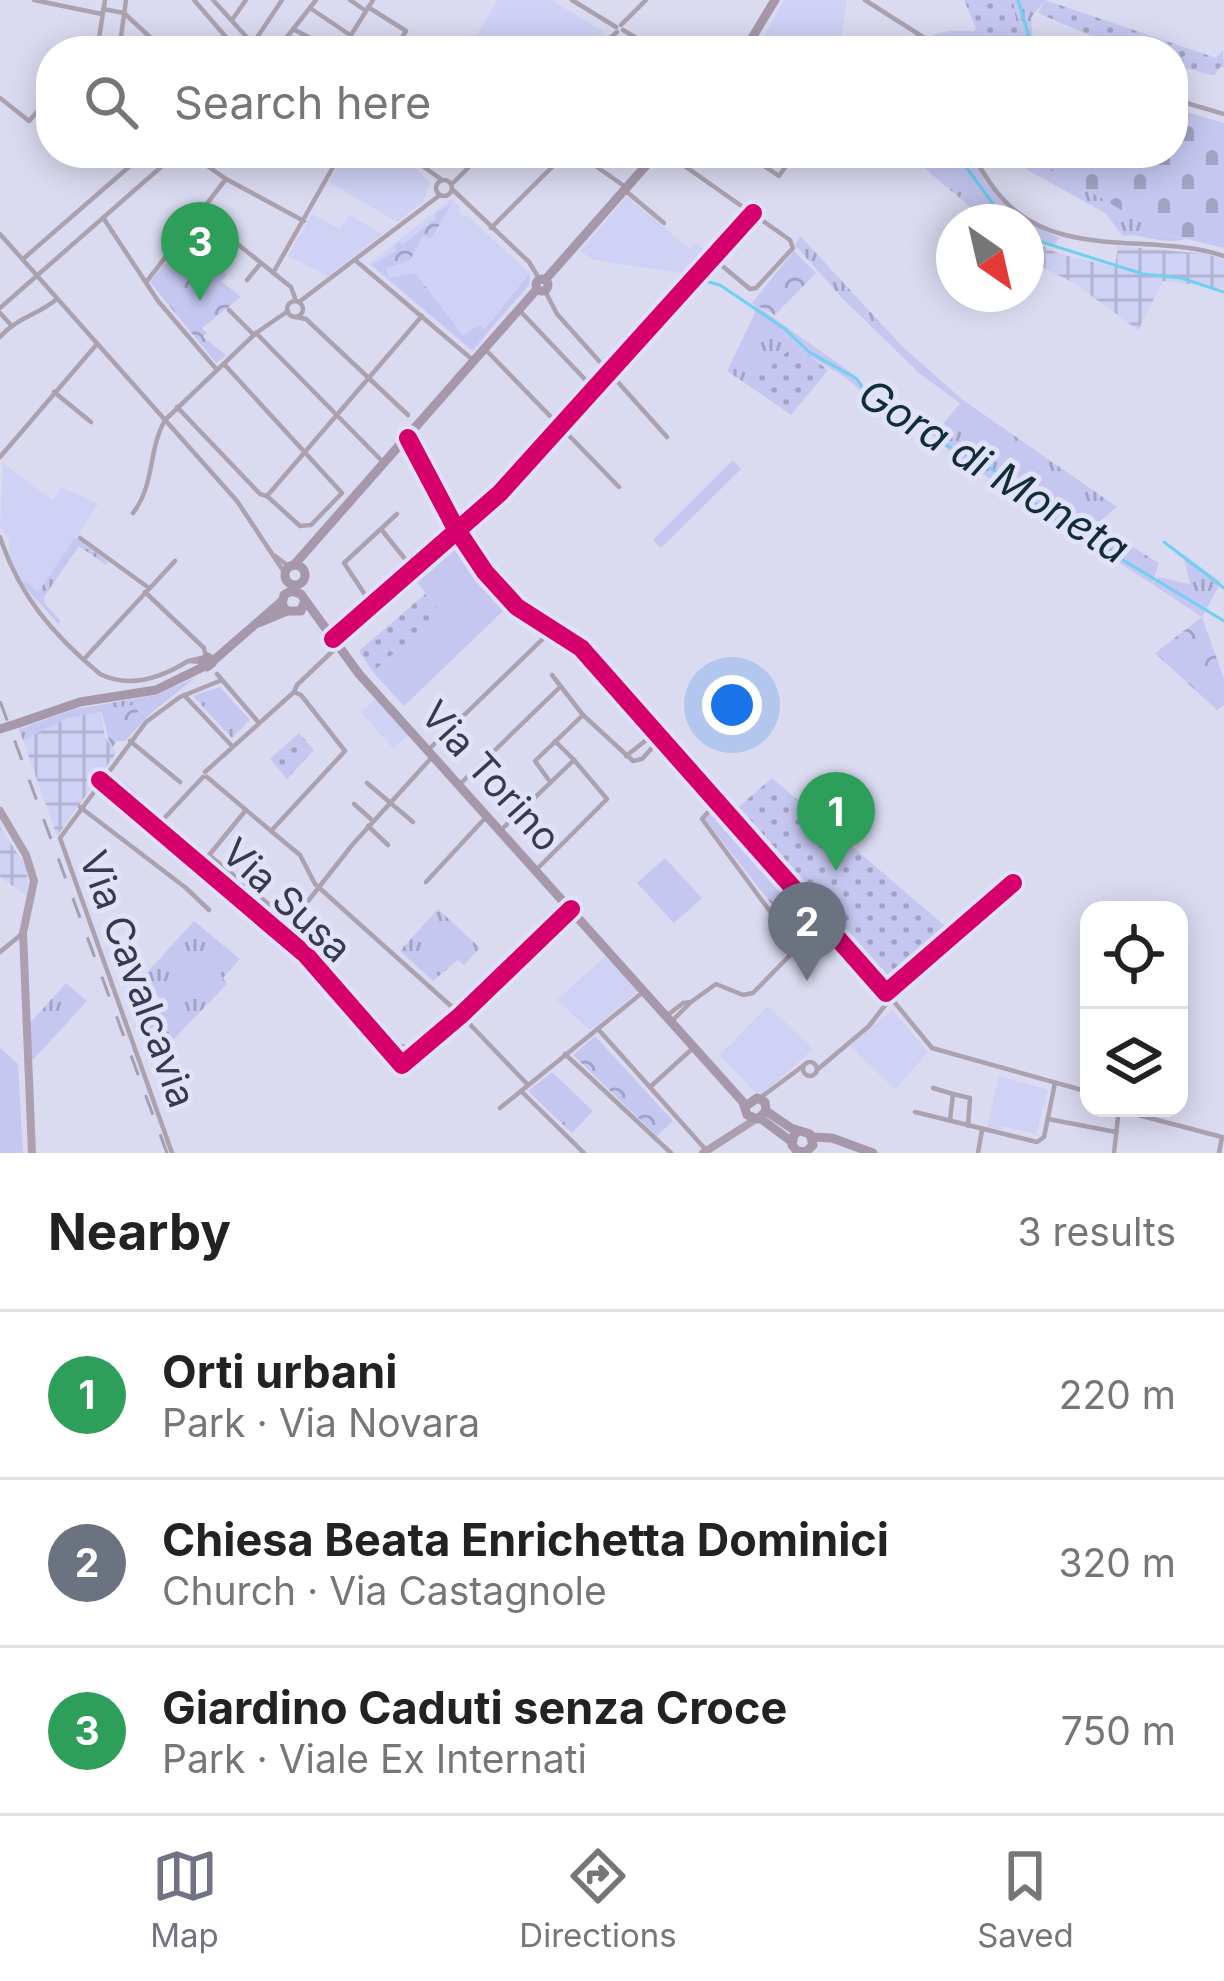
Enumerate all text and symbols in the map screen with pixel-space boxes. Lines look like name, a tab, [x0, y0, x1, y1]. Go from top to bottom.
search box	[36, 36, 1188, 168]
icon: search	[78, 69, 144, 135]
text: Search here	[174, 75, 431, 130]
pin: 3	[161, 202, 239, 301]
north arrow	[936, 204, 1044, 312]
water label: Gora di Moneta	[850, 367, 1139, 574]
your location	[702, 675, 762, 735]
street label: Via Torino	[412, 691, 571, 860]
pin: 1	[797, 772, 875, 871]
street label: Via Susa	[213, 828, 362, 971]
street label: Via Cavalcavia	[70, 844, 207, 1113]
pin: 2	[768, 882, 846, 981]
map controls	[1080, 901, 1188, 1117]
button: locate	[1080, 901, 1188, 1009]
button: layers	[1080, 1009, 1188, 1117]
text: Nearby	[48, 1201, 231, 1262]
text: 3 results	[1018, 1208, 1176, 1255]
text: Orti urbani	[162, 1344, 397, 1399]
text: 1	[79, 1371, 95, 1418]
text: 220 m	[1059, 1371, 1176, 1418]
text: Park · Via Novara	[162, 1399, 480, 1446]
text: Chiesa Beata Enrichetta Dominici	[162, 1512, 889, 1567]
text: 2	[75, 1539, 99, 1586]
text: 320 m	[1058, 1539, 1176, 1586]
text: Church · Via Castagnole	[162, 1567, 607, 1614]
text: Giardino Caduti senza Croce	[162, 1680, 787, 1735]
text: 3	[74, 1707, 100, 1754]
text: 750 m	[1061, 1707, 1176, 1754]
text: Park · Viale Ex Internati	[162, 1735, 587, 1782]
tab: Map	[150, 1843, 219, 1955]
tab: Directions	[519, 1843, 677, 1955]
tab: Saved	[977, 1843, 1074, 1955]

